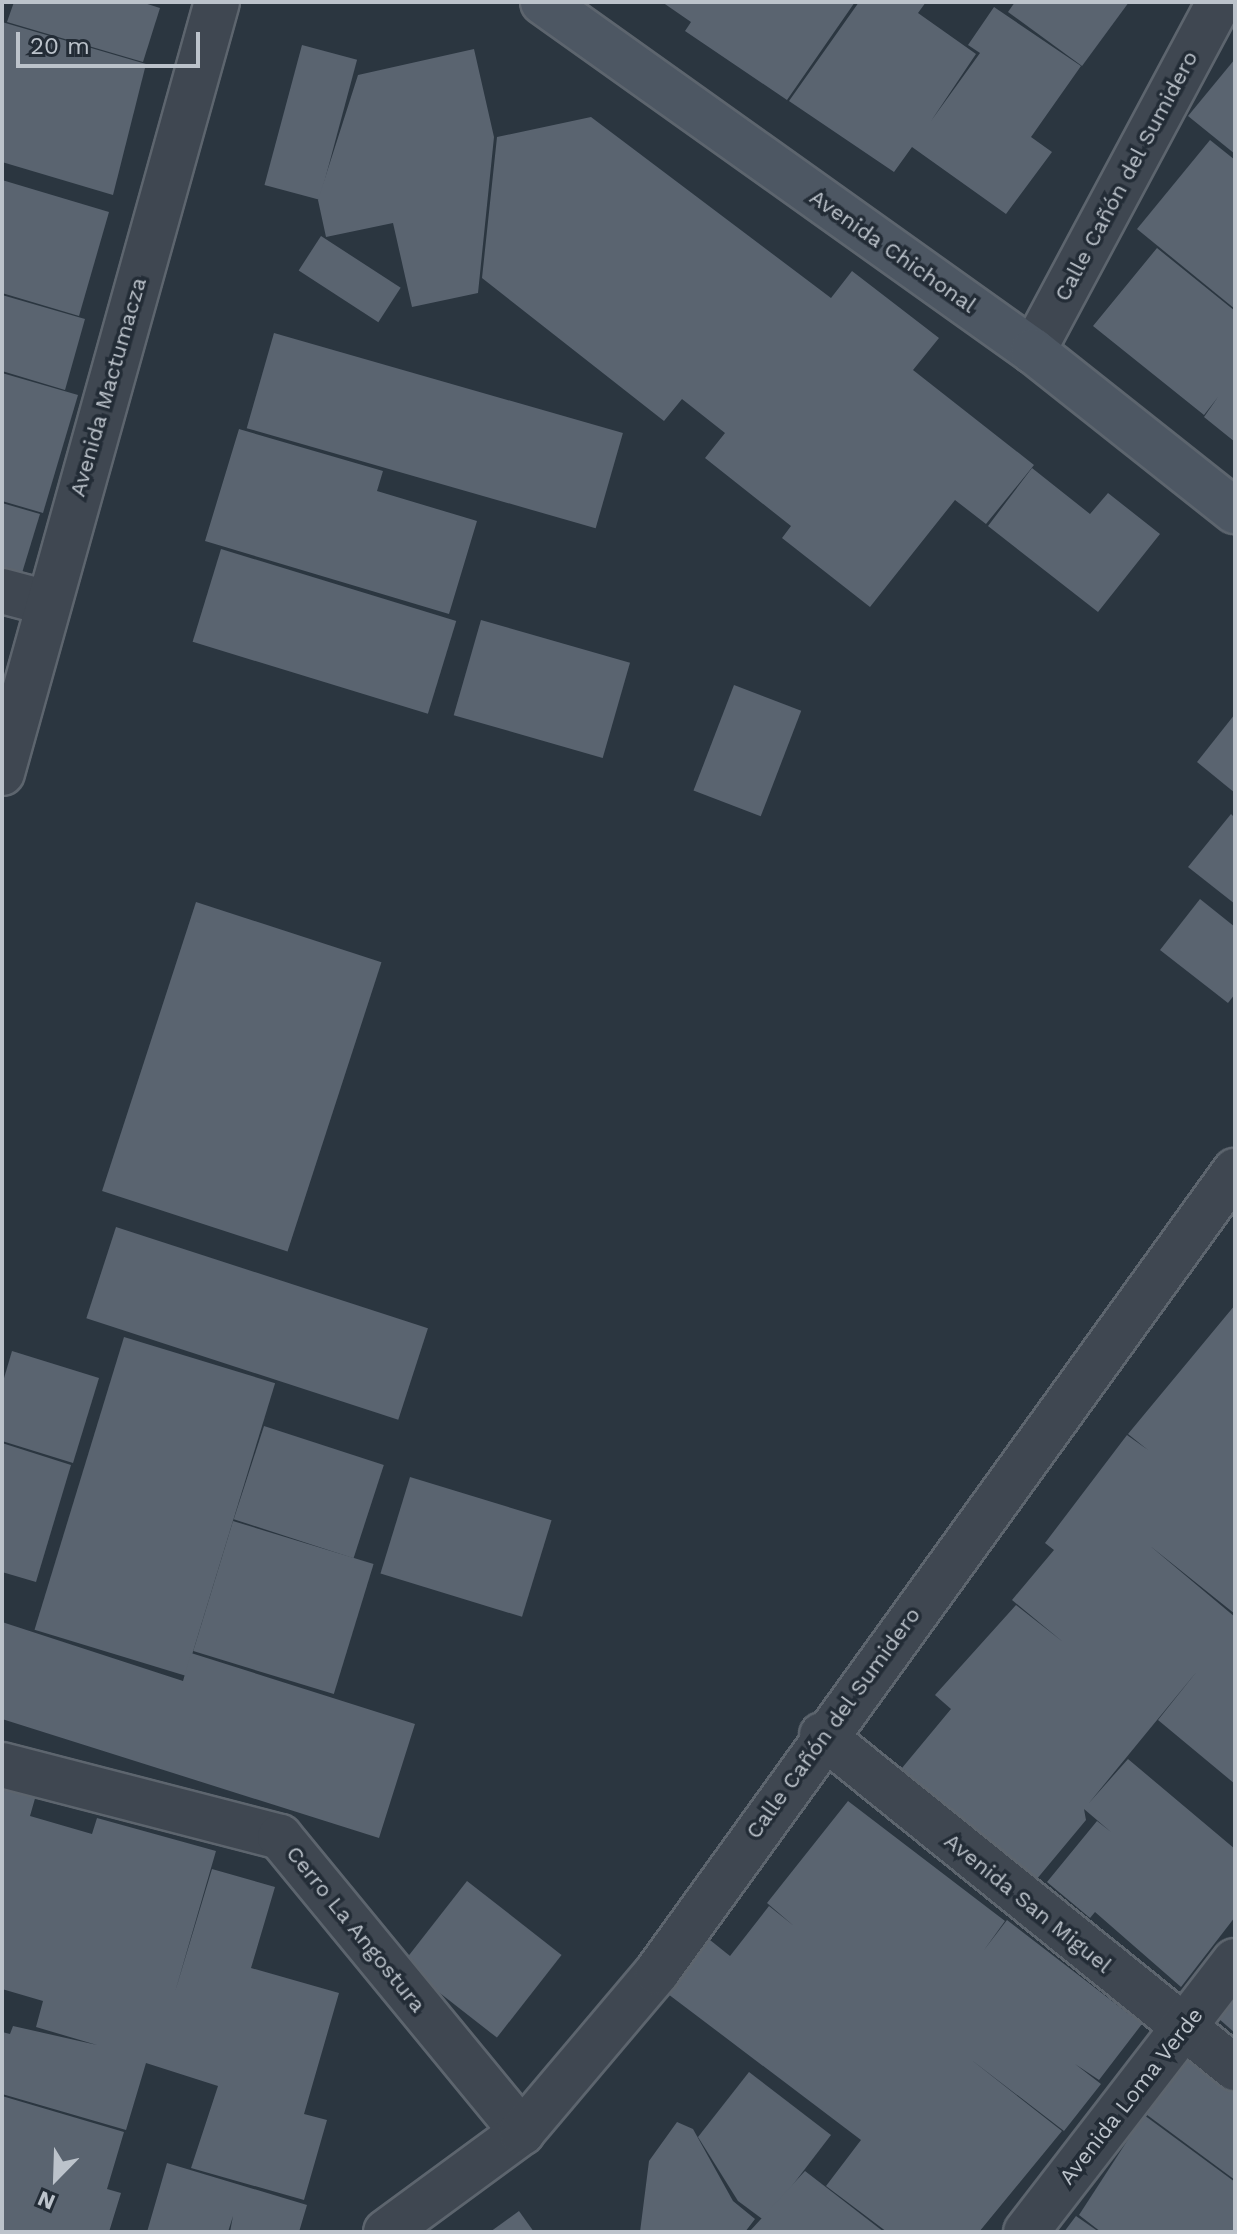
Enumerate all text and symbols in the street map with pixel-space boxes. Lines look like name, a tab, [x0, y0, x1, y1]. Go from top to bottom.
scale bar	[20, 16, 204, 66]
text: 20 m	[30, 32, 90, 60]
street label: Calle Cañón del Sumidero	[1049, 46, 1203, 306]
street label: Avenida Chichonal	[804, 184, 982, 318]
street label: Avenida Mactumacza	[64, 274, 152, 500]
street label: Calle Cañón del Sumidero	[740, 1602, 926, 1844]
street label: Avenida San Miguel	[939, 1827, 1117, 1979]
street label: Cerro La Angostura	[280, 1840, 432, 2018]
street label: Avenida Loma Verde	[1053, 2002, 1209, 2190]
north arrow	[16, 2138, 96, 2218]
text: N	[34, 2186, 59, 2215]

